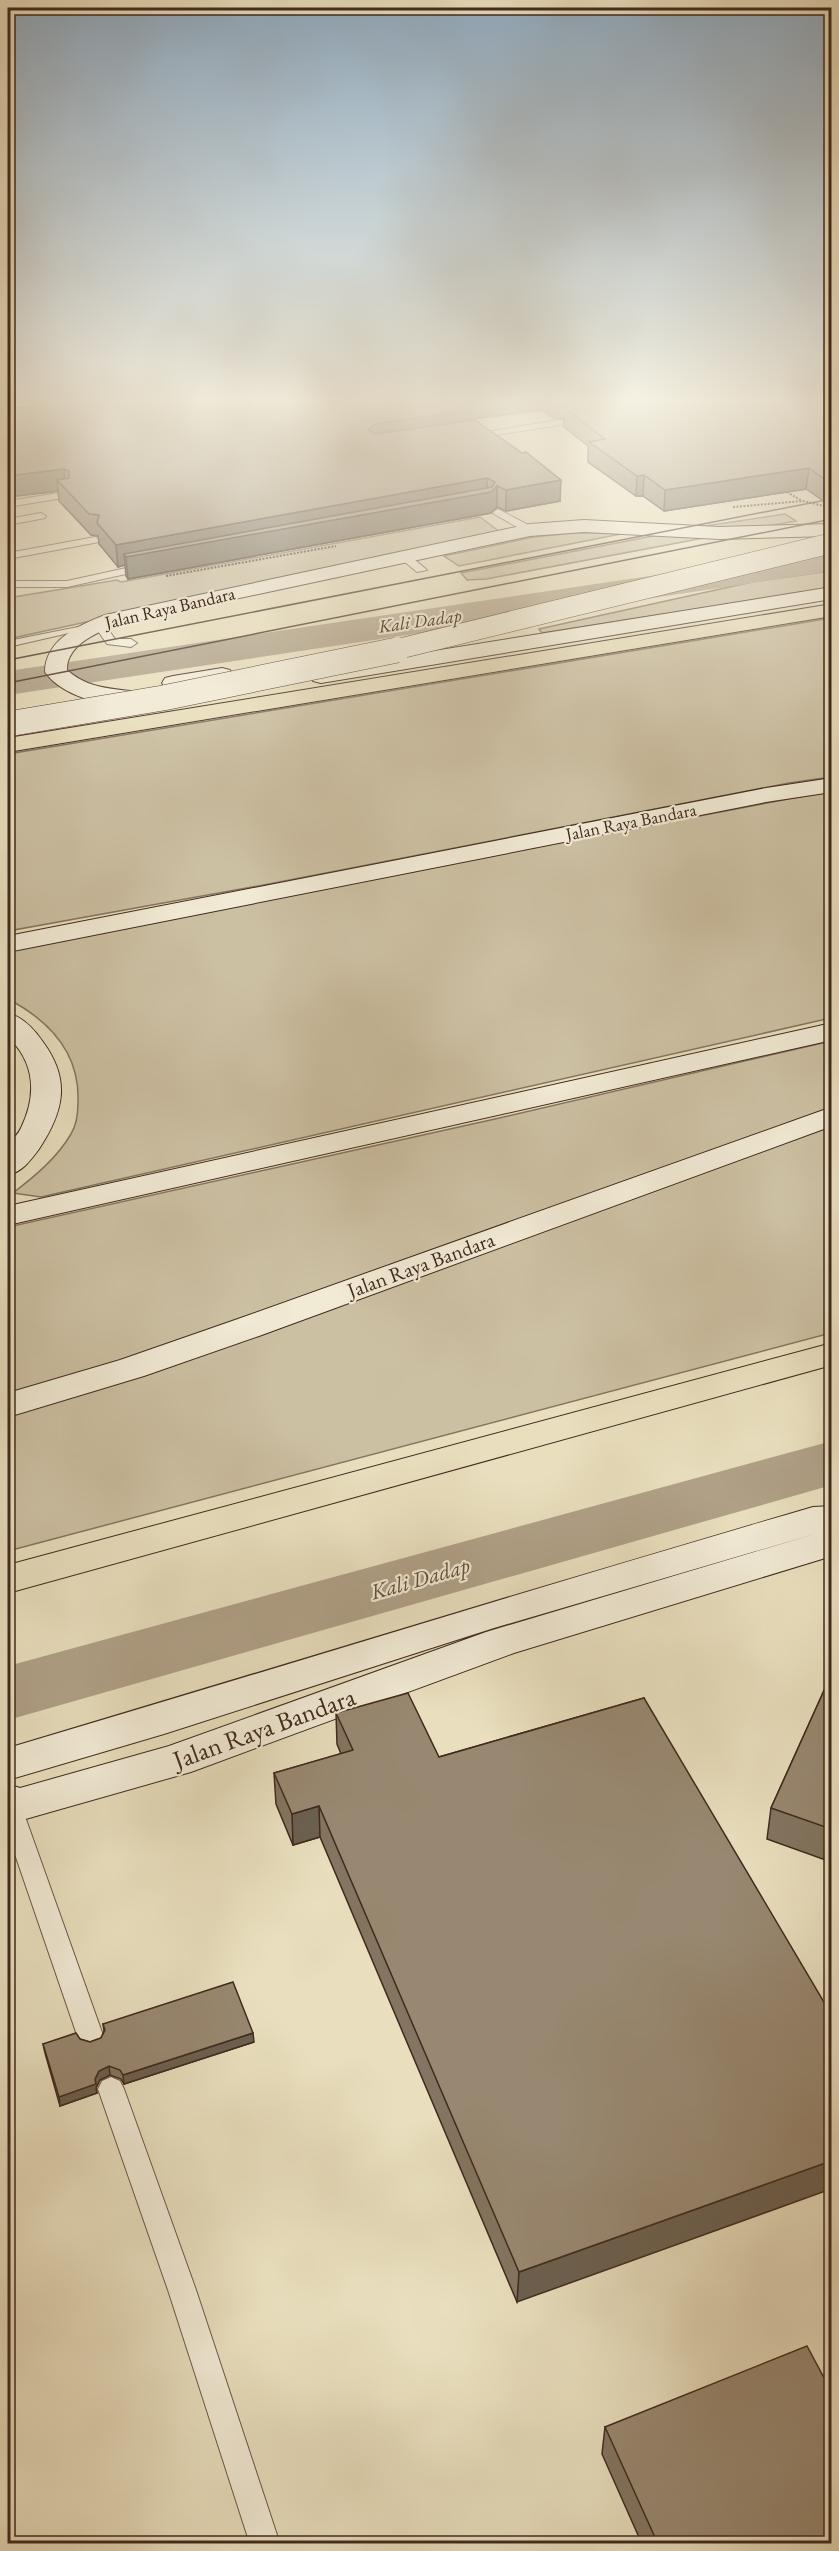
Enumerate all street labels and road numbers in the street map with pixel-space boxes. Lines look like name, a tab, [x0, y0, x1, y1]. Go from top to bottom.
street label: Jalan Raya Bandara	[101, 581, 238, 634]
street label: Jalan Raya Bandara	[562, 797, 699, 846]
street label: Jalan Raya Bandara	[341, 1225, 499, 1304]
street label: Jalan Raya Bandara	[166, 1679, 361, 1777]

